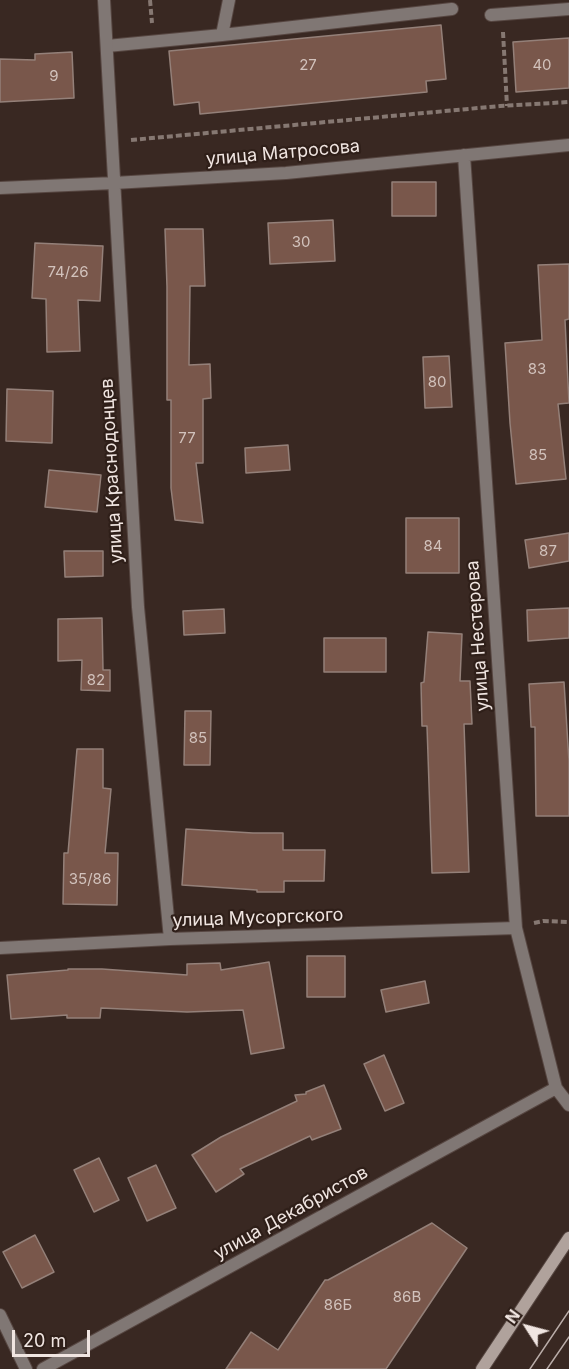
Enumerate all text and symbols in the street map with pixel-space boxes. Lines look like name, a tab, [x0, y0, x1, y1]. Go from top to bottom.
house number: 27	[299, 56, 317, 74]
house number: 40	[532, 56, 552, 74]
house number: 9	[49, 67, 59, 85]
street label: улица Матросова	[205, 136, 361, 170]
house number: 30	[292, 233, 310, 251]
house number: 74/26	[47, 263, 89, 281]
house number: 83	[528, 360, 546, 378]
house number: 80	[428, 373, 446, 391]
street label: улица Краснодонцев	[96, 378, 128, 564]
house number: 77	[178, 429, 196, 447]
house number: 85	[529, 446, 547, 464]
house number: 84	[424, 537, 442, 555]
house number: 87	[539, 542, 557, 560]
street label: улица Нестерова	[462, 560, 494, 712]
house number: 82	[87, 671, 105, 689]
house number: 85	[189, 729, 207, 747]
house number: 35/86	[69, 870, 111, 888]
street label: улица Мусоргского	[172, 904, 344, 932]
street label: улица Декабристов	[210, 1162, 372, 1264]
house number: 86В	[393, 1288, 421, 1306]
house number: 86Б	[324, 1296, 352, 1314]
north arrow	[497, 1297, 557, 1357]
text: N	[501, 1306, 524, 1327]
scale bar	[15, 1318, 93, 1356]
text: 20 m	[23, 1330, 66, 1351]

